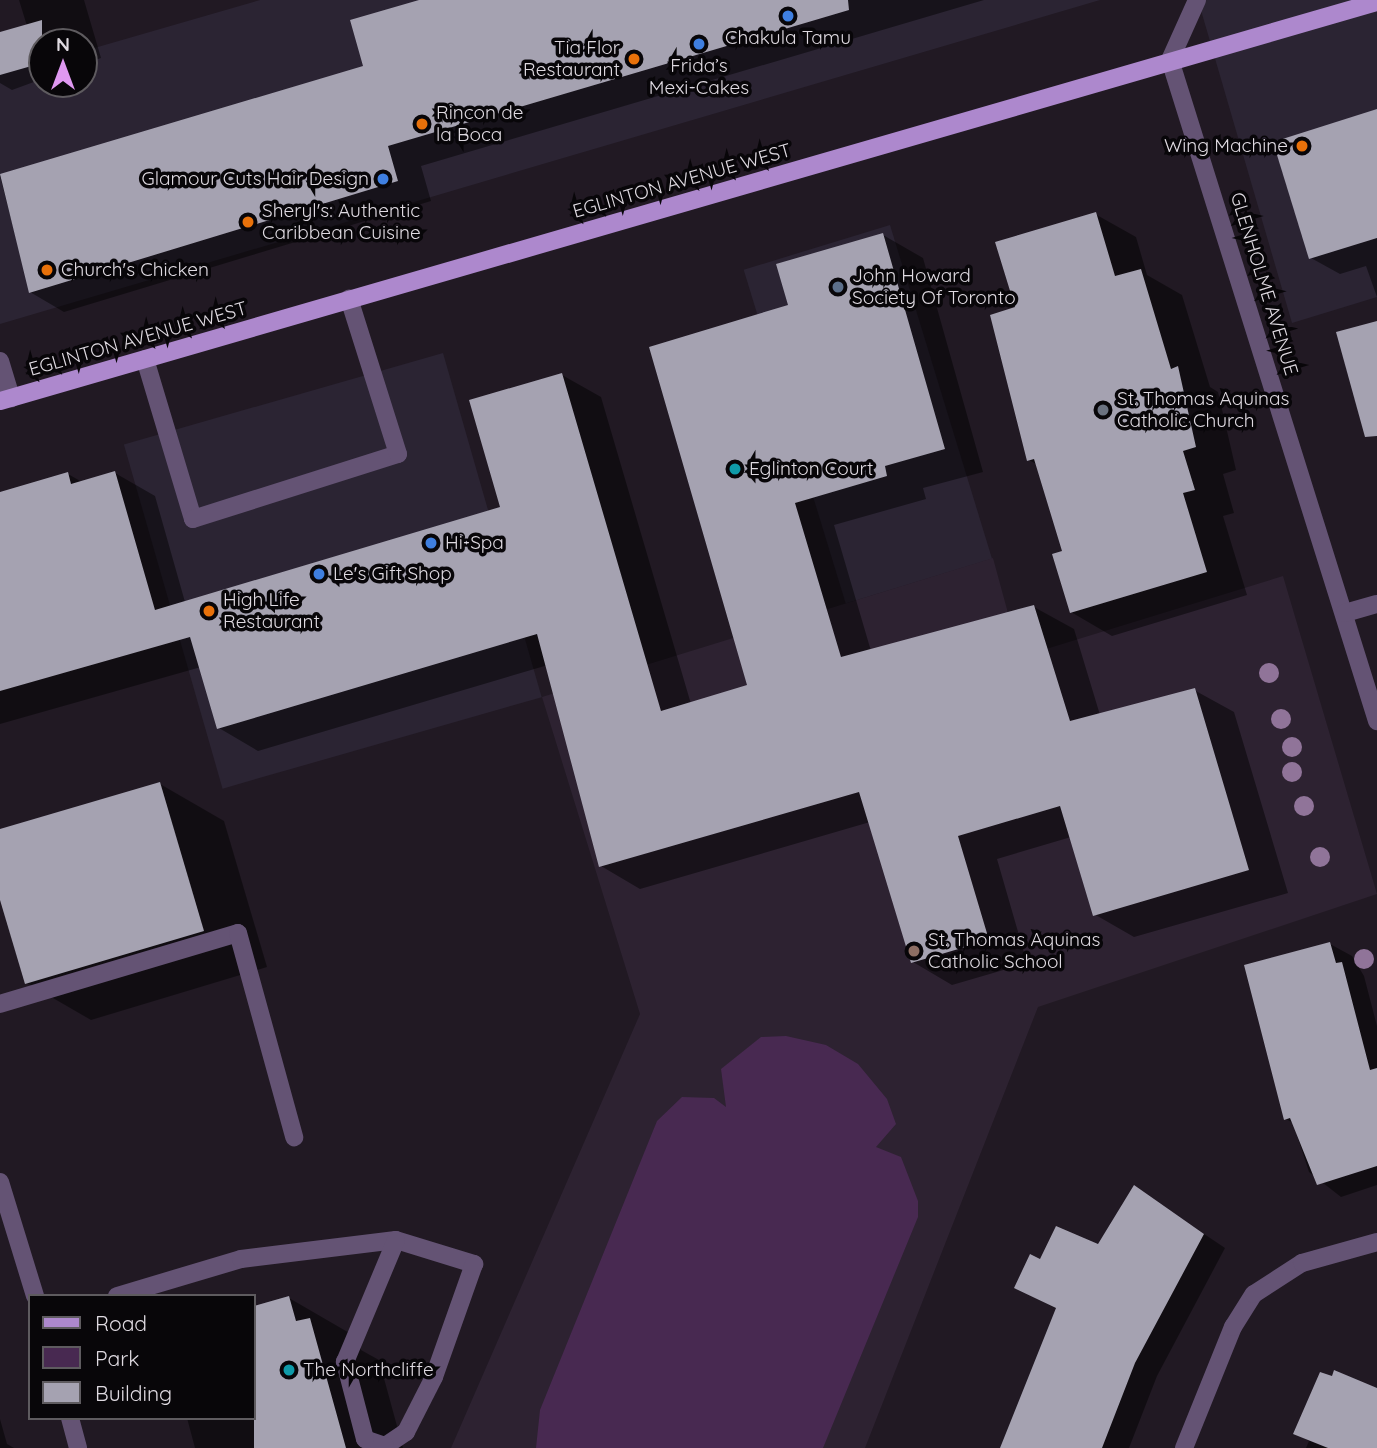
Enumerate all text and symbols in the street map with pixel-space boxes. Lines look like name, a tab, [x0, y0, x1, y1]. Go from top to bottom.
marker: Chakula Tamu	[780, 8, 796, 24]
place label: Chakula Tamu	[725, 27, 851, 49]
north arrow	[28, 28, 98, 98]
text: N	[56, 32, 70, 56]
marker: Frida’s Mexi-Cakes	[691, 36, 707, 52]
place label: Tia Flor Restaurant	[523, 37, 620, 81]
marker: Tia Flor Restaurant	[626, 51, 642, 67]
place label: Frida’s Mexi-Cakes	[649, 55, 749, 99]
place label: Rincon de la Boca	[436, 102, 524, 146]
marker: Rincon de la Boca	[414, 116, 430, 132]
place label: Wing Machine	[1164, 135, 1288, 157]
marker: Wing Machine	[1294, 138, 1310, 154]
street label: EGLINTON AVENUE WEST	[570, 139, 794, 223]
place label: Glamour Cuts Hair Design	[142, 168, 369, 190]
marker: Glamour Cuts Hair Design	[375, 171, 391, 187]
street label: GLENHOLME AVENUE	[1225, 190, 1303, 378]
place label: Sheryl's: Authentic Caribbean Cuisine	[262, 200, 421, 244]
marker: Sheryl's: Authentic Caribbean Cuisine	[240, 214, 256, 230]
place label: Church's Chicken	[61, 259, 209, 281]
marker: Church's Chicken	[39, 262, 55, 278]
place label: John Howard Society Of Toronto	[852, 265, 1016, 309]
marker: John Howard Society Of Toronto	[830, 279, 846, 295]
street label: EGLINTON AVENUE WEST	[26, 297, 250, 381]
place label: St. Thomas Aquinas Catholic Church	[1117, 388, 1290, 432]
marker: St. Thomas Aquinas Catholic Church	[1095, 402, 1111, 418]
place label: Eglinton Court	[749, 458, 873, 480]
marker: Eglinton Court	[727, 461, 743, 477]
place label: Hi-Spa	[445, 532, 504, 554]
marker: Hi-Spa	[423, 535, 439, 551]
place label: Le's Gift Shop	[333, 563, 452, 585]
marker: Le's Gift Shop	[311, 566, 327, 582]
place label: High Life Restaurant	[223, 589, 320, 633]
marker: High Life Restaurant	[201, 603, 217, 619]
place label: St. Thomas Aquinas Catholic School	[928, 929, 1101, 973]
marker: St. Thomas Aquinas Catholic School	[906, 943, 922, 959]
legend	[28, 1294, 256, 1420]
text: Road	[95, 1310, 147, 1336]
text: Park	[95, 1345, 139, 1371]
place label: The Northcliffe	[303, 1359, 434, 1381]
marker: The Northcliffe	[281, 1362, 297, 1378]
text: Building	[95, 1380, 172, 1406]

